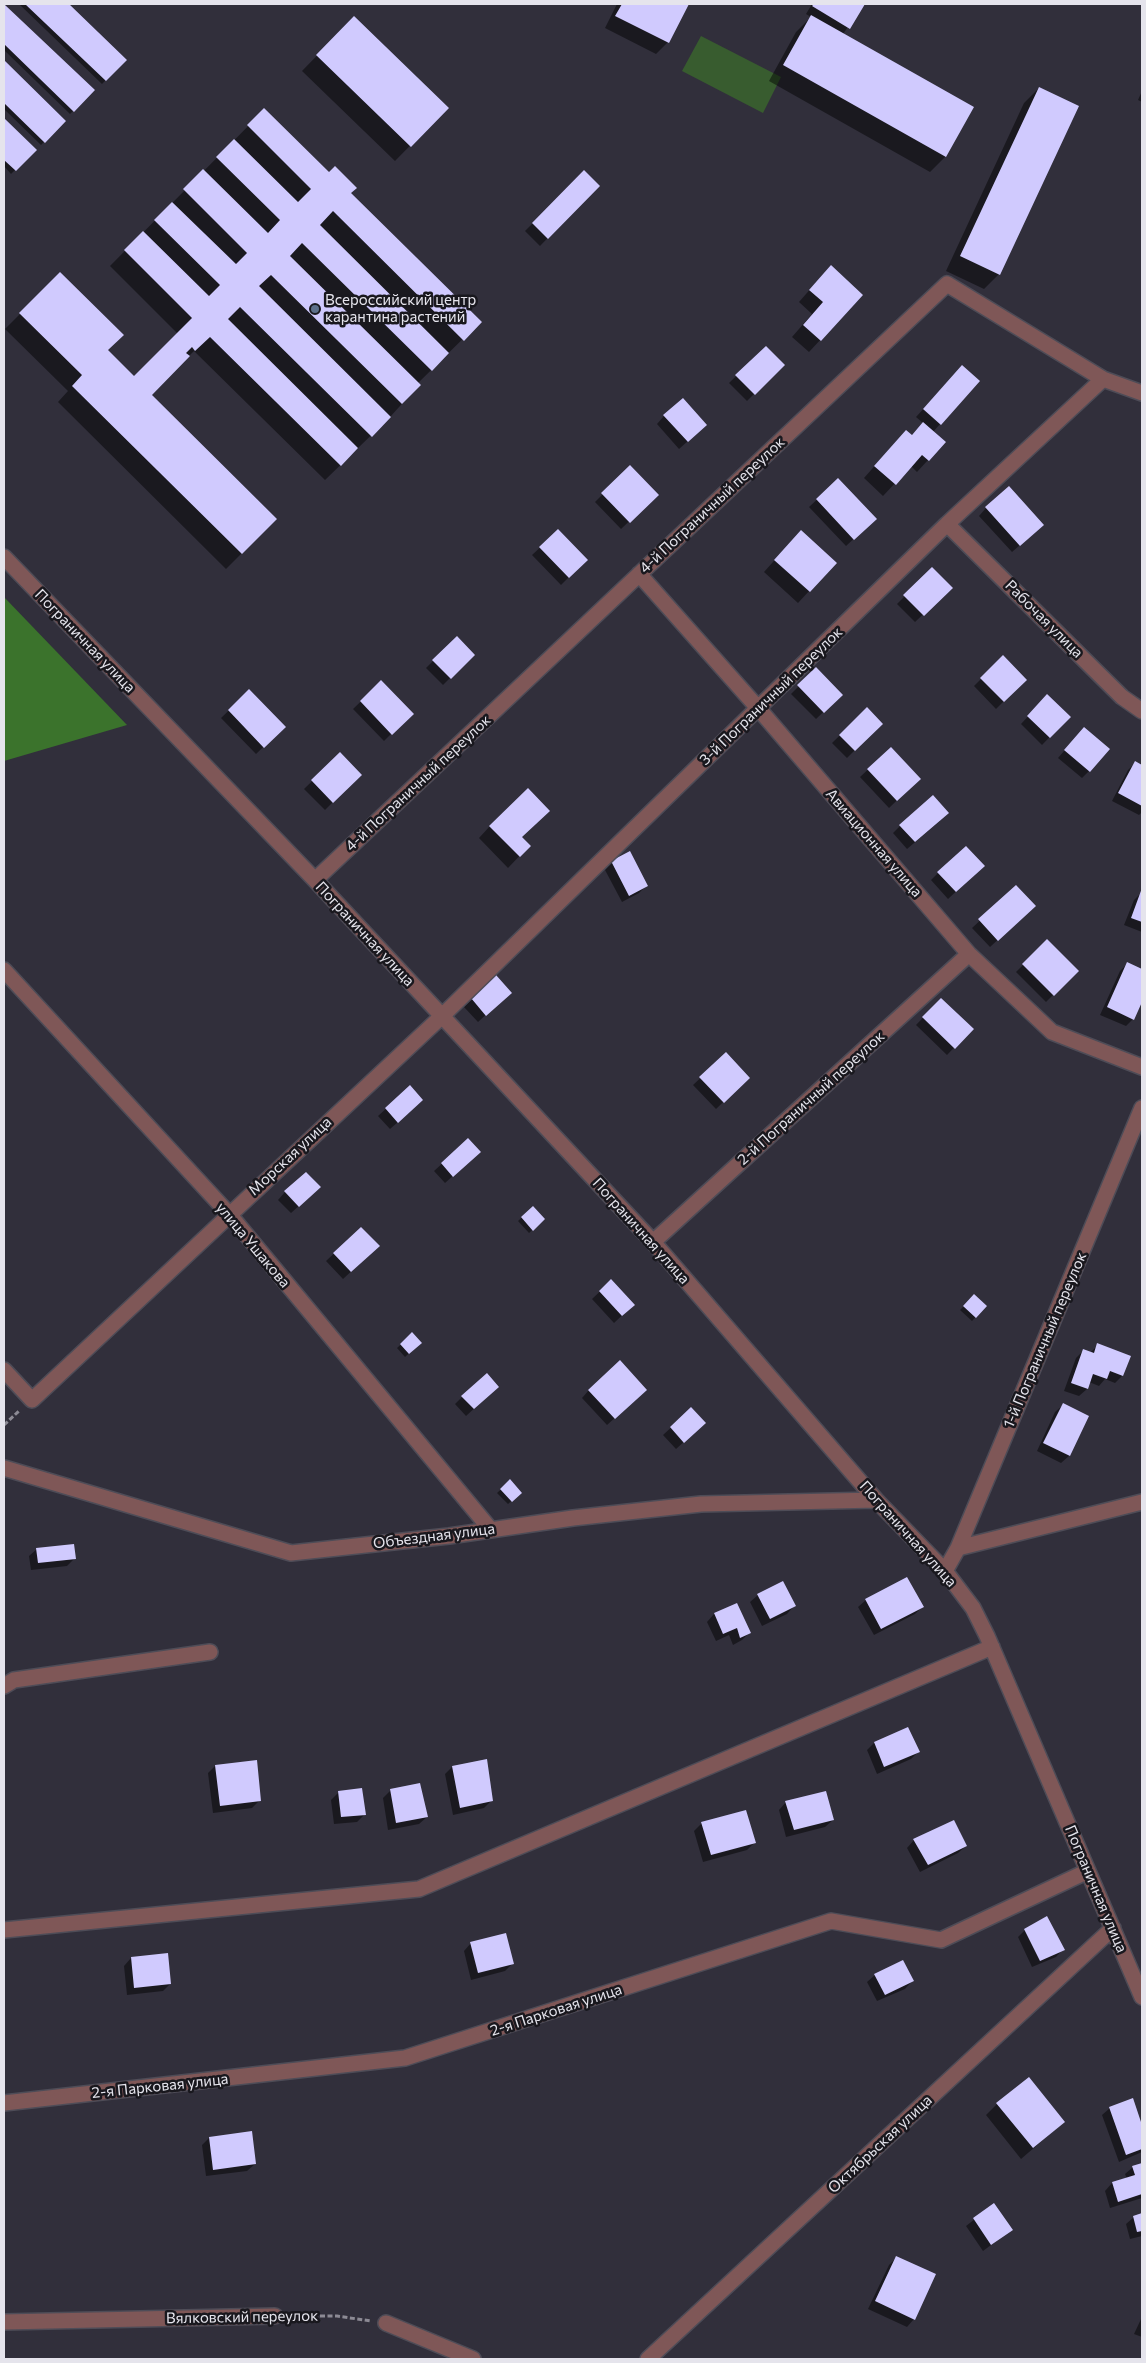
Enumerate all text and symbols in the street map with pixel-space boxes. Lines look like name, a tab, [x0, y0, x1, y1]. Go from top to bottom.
place label: Всероссийский центр карантина растений	[325, 291, 476, 326]
marker: Всероссийский центр карантина растений	[309, 303, 321, 315]
street label: 4-й Пограничный переулок	[636, 433, 788, 577]
street label: Рабочая улица	[1001, 576, 1087, 662]
street label: Пограничная улица	[31, 586, 139, 696]
street label: 3-й Пограничный переулок	[696, 623, 846, 769]
street label: 4-й Пограничный переулок	[342, 711, 494, 855]
street label: Авиационная улица	[822, 785, 926, 901]
street label: Пограничная улица	[312, 878, 418, 990]
street label: 2-й Пограничный переулок	[734, 1027, 888, 1169]
street label: Морская улица	[245, 1113, 335, 1199]
street label: Пограничная улица	[589, 1174, 693, 1288]
street label: улица Ушакова	[212, 1199, 294, 1291]
street label: 1-й Пограничный переулок	[1000, 1249, 1090, 1431]
street label: Пограничная улица	[856, 1477, 960, 1591]
street label: Объездная улица	[372, 1520, 496, 1552]
street label: Пограничная улица	[1061, 1823, 1131, 1955]
street label: 2-я Парковая улица	[488, 1980, 624, 2040]
street label: 2-я Парковая улица	[91, 2070, 229, 2102]
street label: Октябрьская улица	[824, 2091, 936, 2197]
street label: Вялковский переулок	[166, 2307, 318, 2327]

